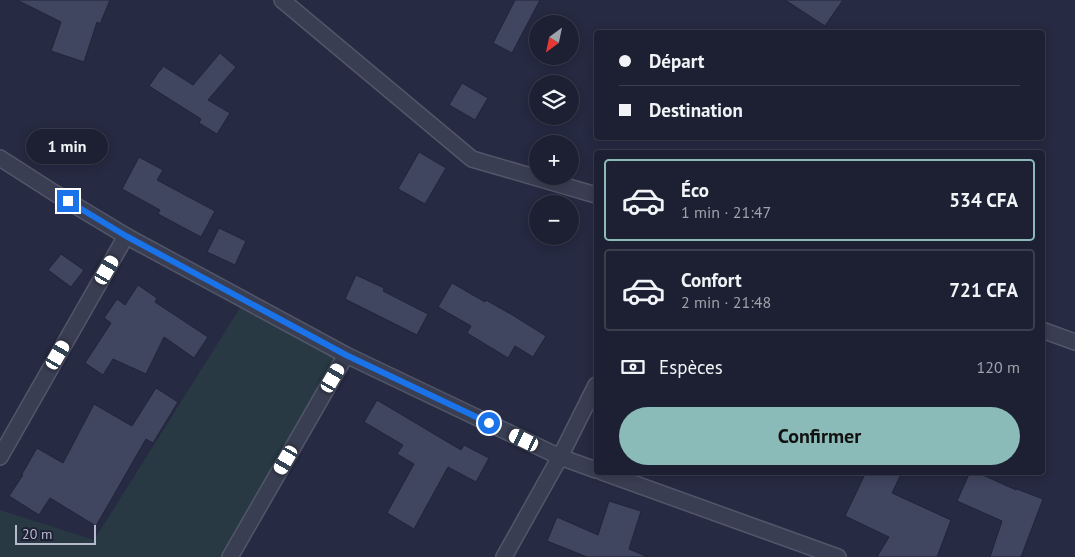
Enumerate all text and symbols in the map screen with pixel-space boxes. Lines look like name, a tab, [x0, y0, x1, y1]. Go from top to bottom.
north arrow	[529, 15, 579, 65]
map controls	[529, 15, 579, 245]
text: Départ	[649, 49, 705, 73]
button: layers	[529, 75, 579, 125]
text: Destination	[649, 98, 743, 122]
callout: 1 min	[27, 128, 109, 164]
button: +	[529, 135, 579, 185]
text: 1 min	[47, 136, 87, 156]
icon: car	[621, 178, 666, 223]
text: Éco	[681, 178, 709, 202]
text: 534 CFA	[949, 188, 1018, 212]
route end	[57, 190, 79, 212]
button: −	[529, 195, 579, 245]
text: 1 min · 21:47	[681, 202, 771, 222]
car	[93, 253, 120, 287]
icon: car	[621, 268, 666, 313]
text: Confort	[681, 268, 742, 292]
text: 721 CFA	[949, 278, 1018, 302]
text: 2 min · 21:48	[681, 292, 771, 312]
car	[44, 338, 71, 372]
icon: cash	[619, 353, 647, 381]
text: Espèces	[659, 355, 723, 379]
text: 120 m	[977, 357, 1020, 377]
car	[319, 361, 346, 395]
button: Confirmer	[619, 407, 1020, 465]
route start	[478, 412, 500, 434]
car	[507, 427, 540, 453]
car	[272, 443, 299, 477]
scale bar	[15, 522, 96, 545]
text: 20 m	[22, 525, 52, 543]

